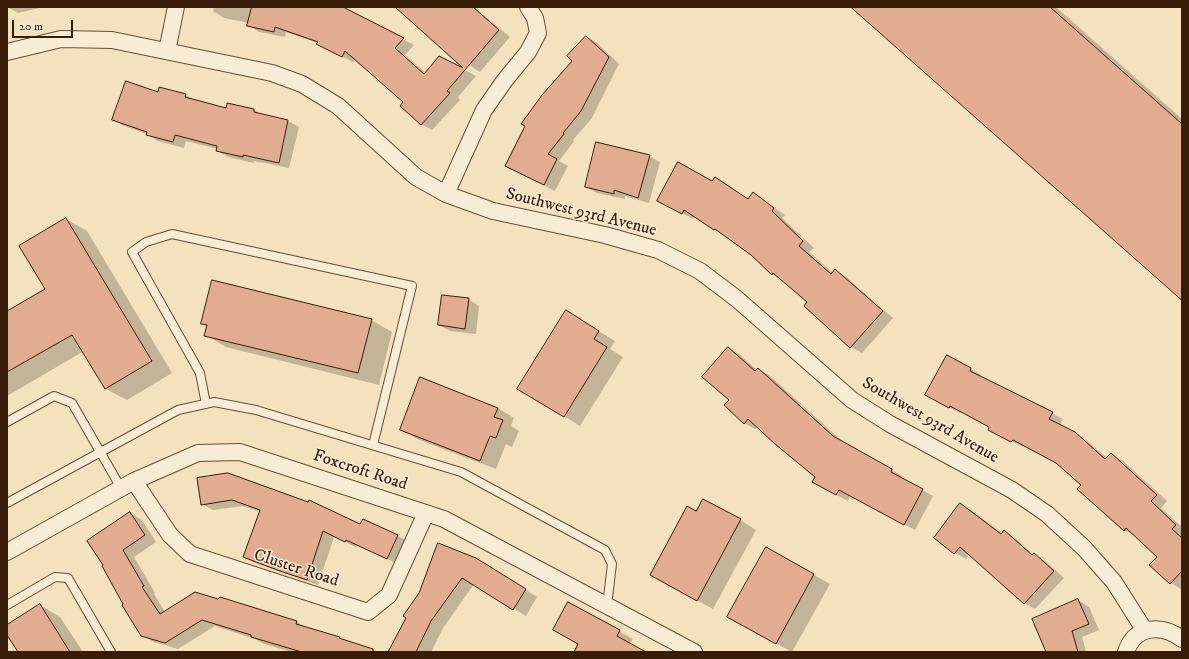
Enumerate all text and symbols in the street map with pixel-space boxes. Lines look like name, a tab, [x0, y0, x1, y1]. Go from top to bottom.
scale bar	[14, 12, 75, 38]
text: 20 m	[19, 19, 43, 34]
street label: Southwest 93rd Avenue	[504, 184, 658, 242]
street label: Southwest 93rd Avenue	[858, 374, 1002, 468]
street label: Foxcroft Road	[310, 446, 410, 496]
street label: Cluster Road	[251, 546, 341, 592]

